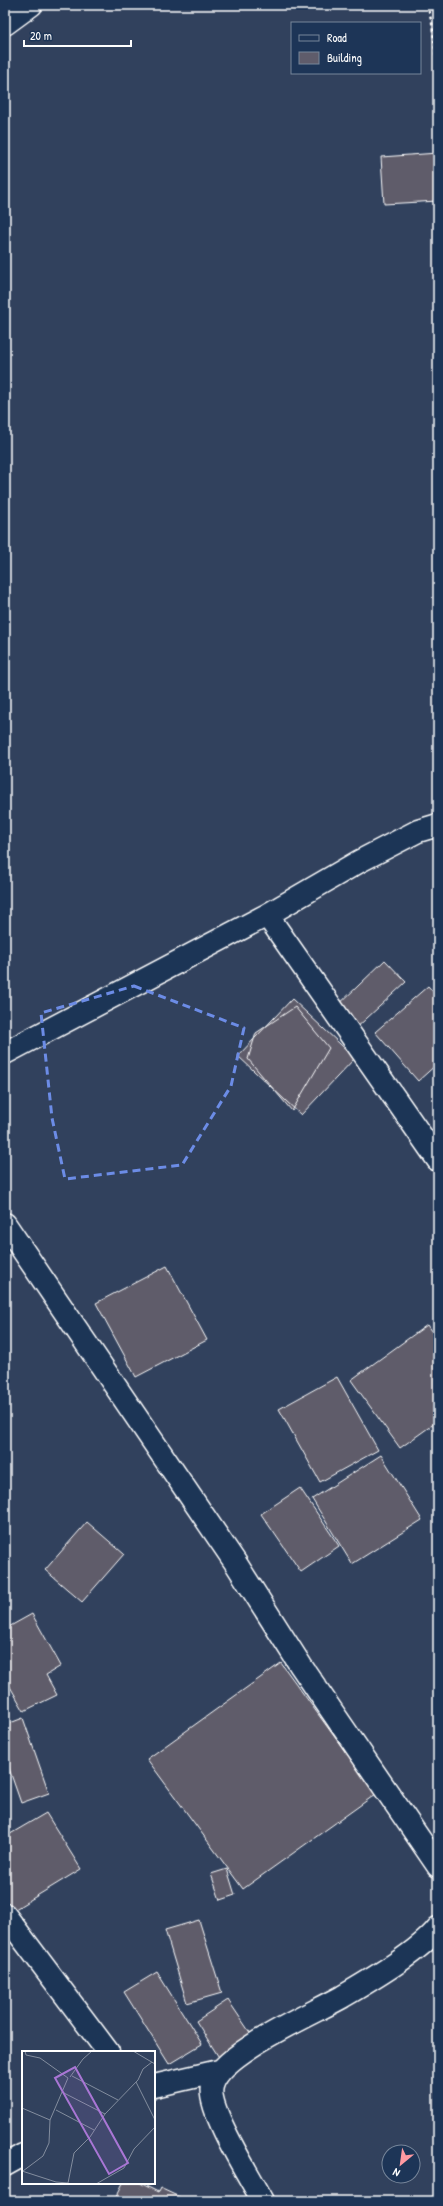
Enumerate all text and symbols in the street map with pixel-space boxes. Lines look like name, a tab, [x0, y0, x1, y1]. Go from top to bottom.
scale bar	[24, 22, 131, 48]
legend	[291, 22, 421, 74]
text: 20 m	[30, 27, 52, 44]
text: Road	[327, 29, 347, 46]
text: Building	[327, 49, 362, 66]
inset map	[22, 2051, 155, 2184]
north arrow	[381, 2144, 421, 2184]
text: N	[390, 2165, 402, 2180]

